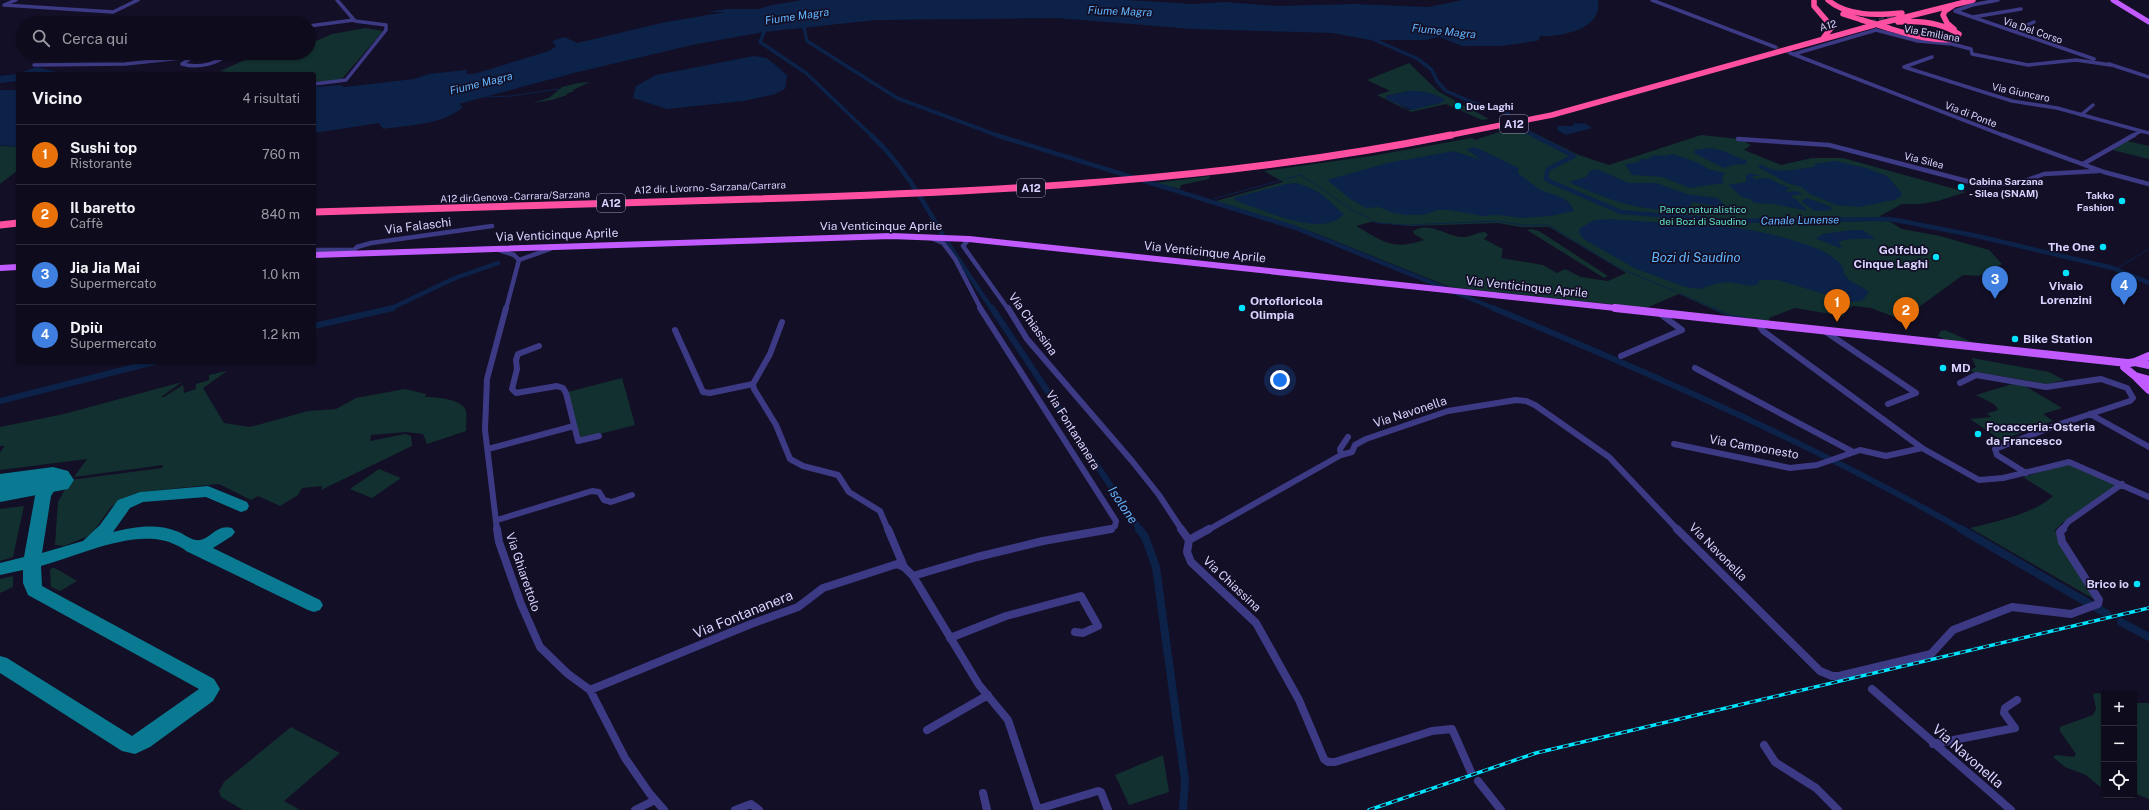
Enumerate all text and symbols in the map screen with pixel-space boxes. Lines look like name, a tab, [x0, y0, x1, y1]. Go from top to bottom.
water label: Fiume Magra	[1088, 4, 1153, 18]
water label: Fiume Magra	[764, 6, 830, 26]
street label: Via Del Corso	[2002, 14, 2065, 46]
search box	[16, 16, 316, 60]
street label: A12	[1818, 17, 1838, 33]
water label: Fiume Magra	[1411, 22, 1477, 40]
street label: Via Emiliana	[1903, 22, 1961, 44]
icon: search	[30, 27, 52, 49]
text: Cerca qui	[62, 30, 128, 47]
water label: Fiume Magra	[448, 69, 514, 97]
street label: Via Giuncaro	[1991, 80, 2051, 104]
text: Vicino	[32, 88, 82, 108]
text: 4 risultati	[243, 91, 300, 106]
street label: Via di Ponte	[1943, 99, 1999, 130]
place label: Due Laghi	[1466, 100, 1514, 112]
marker: Due Laghi	[1453, 101, 1463, 111]
road number: A12	[1500, 115, 1528, 133]
text: Sushi top	[70, 139, 137, 156]
text: 1	[42, 147, 48, 162]
text: 760 m	[262, 147, 300, 162]
street label: Via Silea	[1903, 149, 1945, 171]
text: Ristorante	[70, 156, 132, 171]
place label: Cabina Sarzana - Silea (SNAM)	[1969, 175, 2044, 199]
street label: A12 dir. Livorno - Sarzana/Carrara	[634, 178, 786, 196]
road number: A12	[1017, 179, 1045, 197]
marker: Cabina Sarzana - Silea (SNAM)	[1956, 182, 1966, 192]
street label: A12 dir.Genova - Carrara/Sarzana	[440, 187, 590, 205]
place label: Takko Fashion	[2077, 189, 2114, 213]
road number: A12	[597, 194, 625, 212]
marker: Takko Fashion	[2117, 196, 2127, 206]
text: Il baretto	[70, 199, 135, 216]
park label: Parco naturalistico dei Bozi di Saudino	[1659, 203, 1747, 227]
text: 2	[41, 207, 49, 222]
text: 840 m	[261, 207, 300, 222]
water label: Canale Lunense	[1761, 213, 1839, 227]
street label: Via Falaschi	[384, 215, 452, 237]
text: Caffè	[70, 216, 103, 231]
street label: Via Venticinque Aprile	[820, 219, 943, 233]
street label: Via Venticinque Aprile	[495, 226, 619, 244]
street label: Via Venticinque Aprile	[1143, 239, 1267, 265]
place label: The One	[2048, 240, 2095, 254]
marker: The One	[2098, 242, 2108, 252]
place label: Golfclub Cinque Laghi	[1854, 243, 1928, 271]
water label: Bozi di Saudino	[1651, 250, 1741, 265]
marker: Golfclub Cinque Laghi	[1931, 252, 1941, 262]
text: Jia Jia Mai	[70, 259, 140, 276]
pin: 3	[1982, 266, 2008, 299]
text: 3	[41, 267, 49, 282]
text: 1.0 km	[262, 267, 300, 282]
marker: Vivaio Lorenzini	[2061, 268, 2071, 278]
pin: 4	[2111, 272, 2137, 305]
street label: Via Venticinque Aprile	[1465, 274, 1589, 300]
text: Supermercato	[70, 276, 156, 291]
place label: Vivaio Lorenzini	[2040, 279, 2092, 307]
pin: 1	[1824, 289, 1850, 322]
street label: Via Chiassina	[1006, 290, 1060, 358]
place label: Ortofloricola Olimpia	[1250, 294, 1323, 322]
pin: 2	[1893, 297, 1919, 330]
marker: Ortofloricola Olimpia	[1237, 303, 1247, 313]
text: Dpiù	[70, 319, 103, 336]
text: 4	[41, 327, 49, 342]
text: 1.2 km	[262, 327, 300, 342]
place label: Bike Station	[2023, 332, 2093, 346]
marker: Bike Station	[2010, 334, 2020, 344]
text: Supermercato	[70, 336, 156, 351]
place label: MD	[1951, 361, 1971, 375]
marker: MD	[1938, 363, 1948, 373]
your location	[1270, 370, 1290, 390]
street label: Via Fontananera	[1043, 388, 1103, 472]
street label: Via Navonella	[1372, 394, 1448, 430]
place label: Focacceria-Osteria da Francesco	[1986, 420, 2095, 448]
marker: Focacceria-Osteria da Francesco	[1973, 429, 1983, 439]
street label: Via Camponesto	[1708, 432, 1800, 462]
water label: Isolone	[1105, 483, 1141, 527]
street label: Via Navonella	[1686, 520, 1750, 584]
street label: Via Ghiarettolo	[503, 531, 543, 613]
street label: Via Chiassina	[1200, 554, 1264, 614]
place label: Brico io	[2086, 577, 2129, 591]
marker: Brico io	[2132, 579, 2142, 589]
street label: Via Fontananera	[691, 587, 795, 641]
map controls	[2101, 690, 2137, 798]
button: +	[2101, 690, 2137, 726]
street label: Via Navonella	[1929, 721, 2007, 791]
button: −	[2101, 726, 2137, 762]
button: locate	[2101, 762, 2137, 798]

